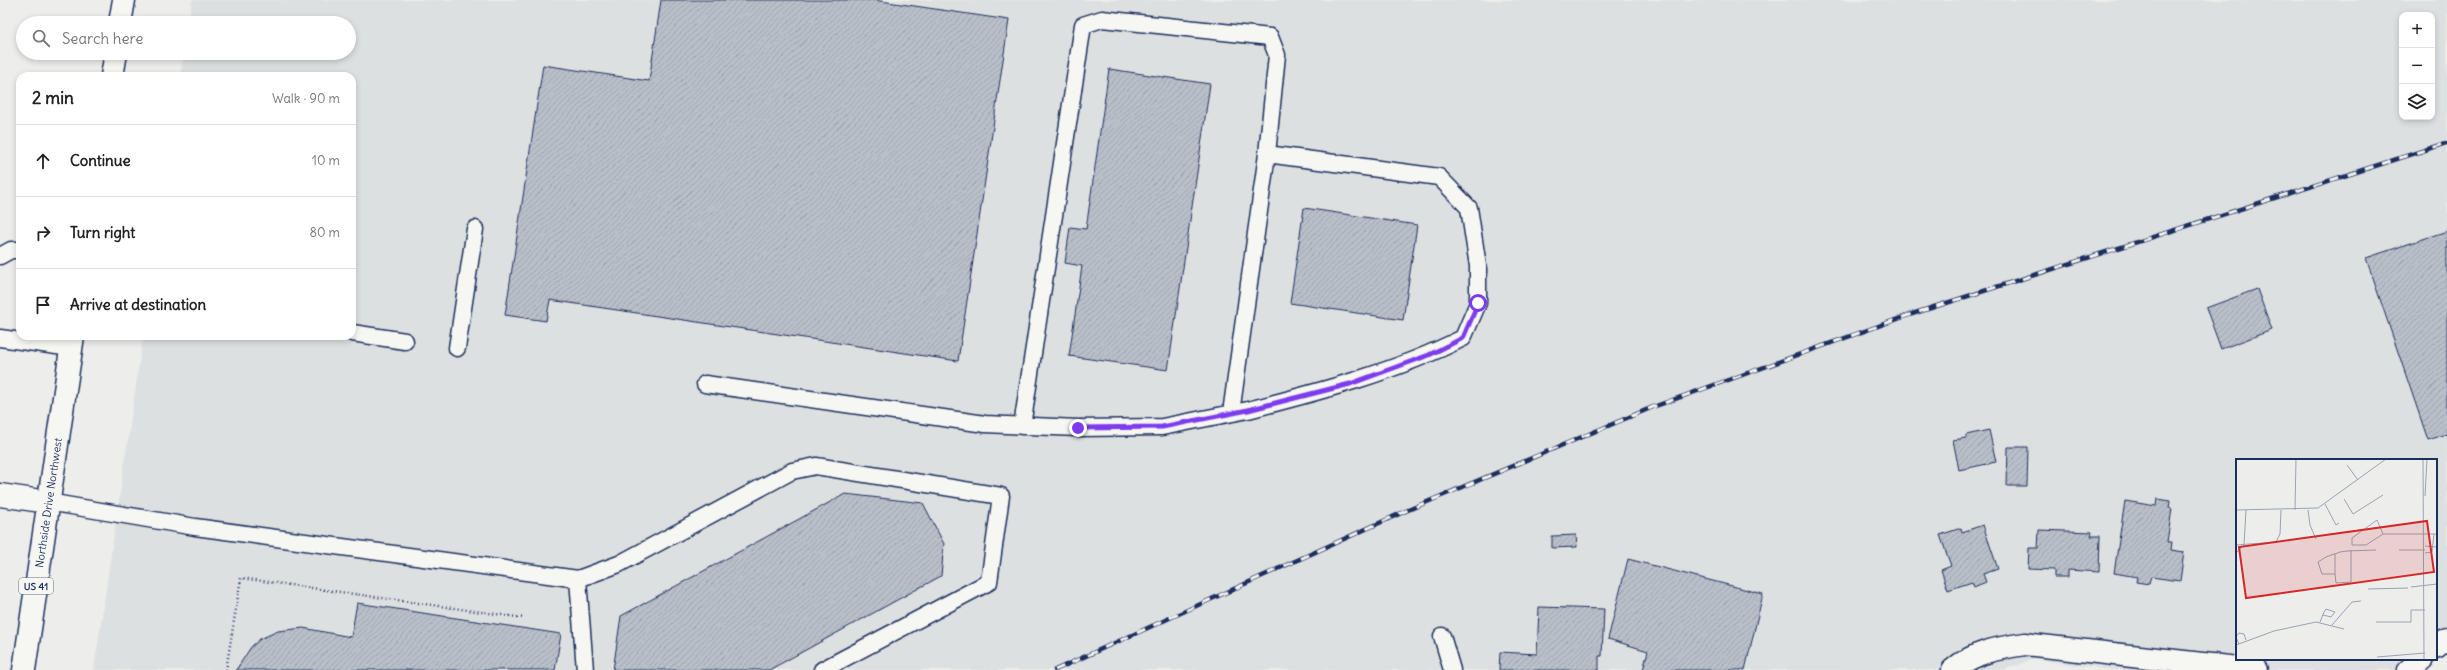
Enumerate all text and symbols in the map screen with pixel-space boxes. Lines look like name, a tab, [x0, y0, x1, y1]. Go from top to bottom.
map controls	[2399, 12, 2435, 120]
button: +	[2399, 12, 2435, 48]
search box	[16, 16, 356, 60]
icon: search	[30, 27, 52, 49]
text: Search here	[62, 29, 143, 48]
button: −	[2399, 48, 2435, 84]
button: layers	[2399, 84, 2435, 120]
text: 2 min	[32, 87, 74, 109]
text: Walk · 90 m	[272, 90, 340, 107]
icon: ahead	[32, 150, 54, 172]
text: Continue	[70, 151, 131, 170]
text: 10 m	[312, 152, 340, 169]
icon: right	[32, 222, 54, 244]
text: Turn right	[70, 223, 135, 242]
text: 80 m	[309, 224, 340, 241]
icon: arrive	[32, 294, 54, 316]
route start	[1469, 294, 1487, 312]
text: Arrive at destination	[70, 295, 206, 314]
route end	[1069, 419, 1087, 437]
street label: Northside Drive Northwest	[32, 437, 65, 569]
inset map	[2236, 459, 2437, 660]
road number: US 41	[19, 578, 53, 594]

